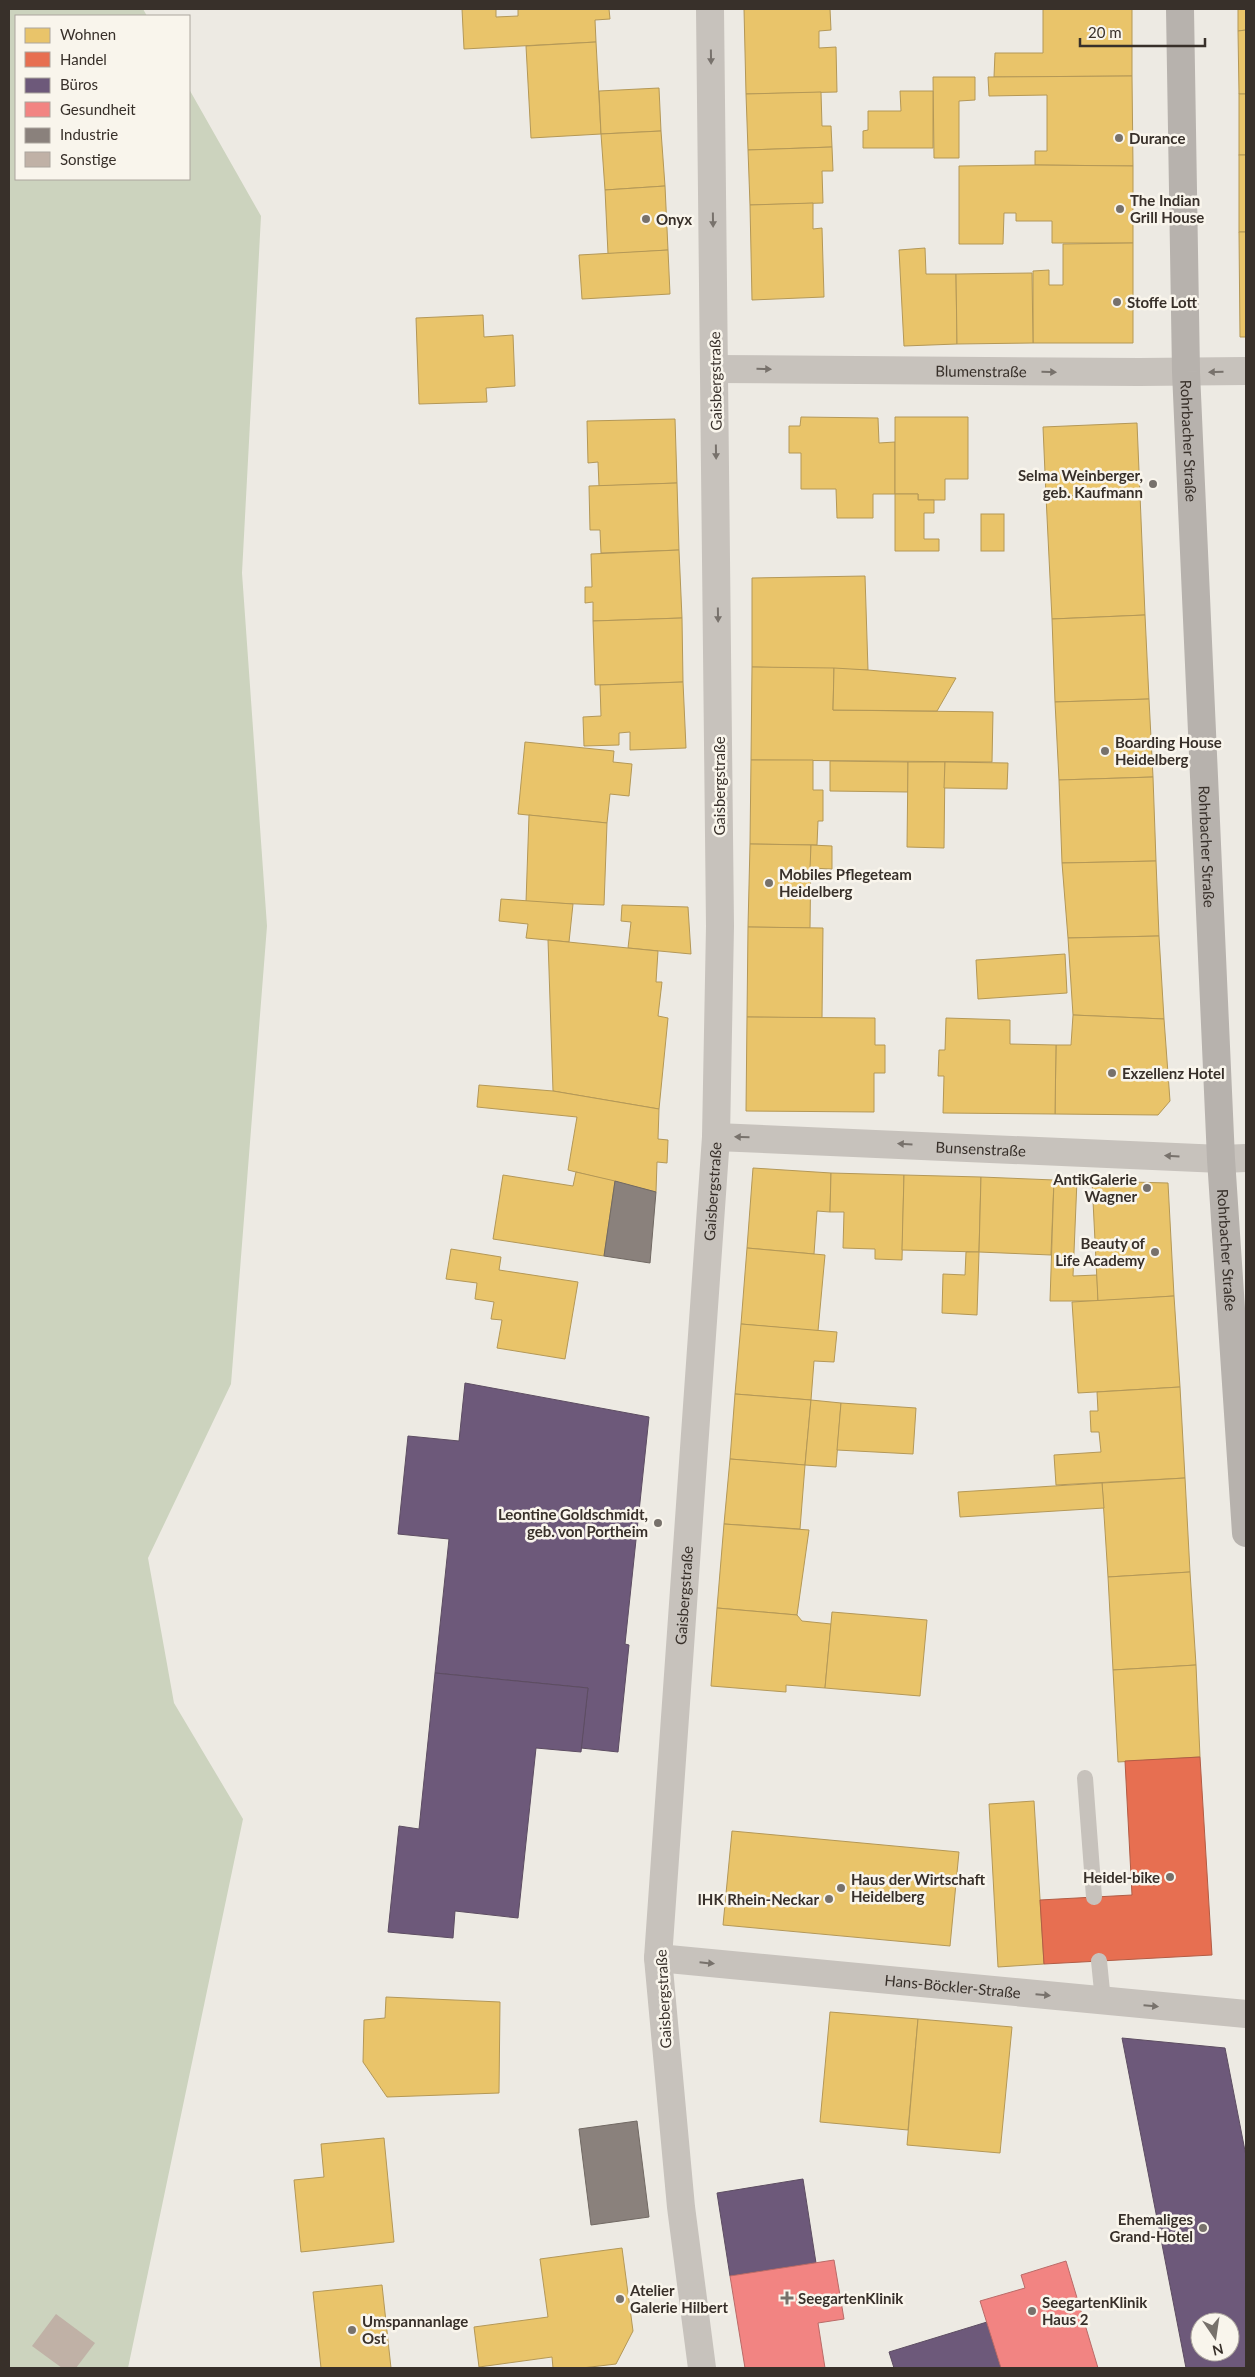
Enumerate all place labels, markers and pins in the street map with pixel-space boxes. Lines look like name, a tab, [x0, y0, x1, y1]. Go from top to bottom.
place label: Durance	[1129, 129, 1185, 147]
marker: Durance	[1113, 132, 1125, 144]
place label: The Indian Grill House	[1130, 191, 1204, 226]
marker: The Indian Grill House	[1114, 203, 1126, 215]
place label: Onyx	[656, 210, 692, 228]
marker: Onyx	[640, 213, 652, 225]
place label: Stoffe Lott	[1127, 293, 1197, 311]
marker: Stoffe Lott	[1111, 296, 1123, 308]
place label: Selma Weinberger, geb. Kaufmann	[1018, 466, 1143, 501]
marker: Selma Weinberger, geb. Kaufmann	[1147, 478, 1159, 490]
place label: Boarding House Heidelberg	[1115, 733, 1222, 768]
marker: Boarding House Heidelberg	[1099, 745, 1111, 757]
place label: Mobiles Pflegeteam Heidelberg	[779, 865, 912, 900]
marker: Mobiles Pflegeteam Heidelberg	[763, 877, 775, 889]
place label: Exzellenz Hotel	[1122, 1064, 1225, 1082]
marker: Exzellenz Hotel	[1106, 1067, 1118, 1079]
place label: AntikGalerie Wagner	[1052, 1170, 1137, 1205]
marker: AntikGalerie Wagner	[1141, 1182, 1153, 1194]
place label: Beauty of Life Academy	[1055, 1234, 1146, 1269]
marker: Beauty of Life Academy	[1149, 1246, 1161, 1258]
place label: Leontine Goldschmidt, geb. von Portheim	[498, 1505, 648, 1540]
marker: Leontine Goldschmidt, geb. von Portheim	[652, 1517, 664, 1529]
place label: Heidel-bike	[1083, 1868, 1160, 1886]
place label: Haus der Wirtschaft Heidelberg	[851, 1870, 985, 1905]
marker: Heidel-bike	[1164, 1871, 1176, 1883]
marker: Haus der Wirtschaft Heidelberg	[835, 1882, 847, 1894]
place label: IHK Rhein-Neckar	[697, 1890, 819, 1908]
marker: IHK Rhein-Neckar	[823, 1893, 835, 1905]
place label: Ehemaliges Grand-Hotel	[1109, 2210, 1193, 2245]
marker: Ehemaliges Grand-Hotel	[1197, 2222, 1209, 2234]
place label: Atelier Galerie Hilbert	[629, 2281, 728, 2316]
place label: SeegartenKlinik	[798, 2289, 904, 2307]
marker: SeegartenKlinik	[780, 2291, 794, 2305]
marker: Atelier Galerie Hilbert	[614, 2293, 626, 2305]
place label: SeegartenKlinik Haus 2	[1042, 2293, 1148, 2328]
marker: SeegartenKlinik Haus 2	[1026, 2305, 1038, 2317]
place label: Umspannanlage Ost	[362, 2312, 468, 2347]
marker: Umspannanlage Ost	[346, 2324, 358, 2336]

